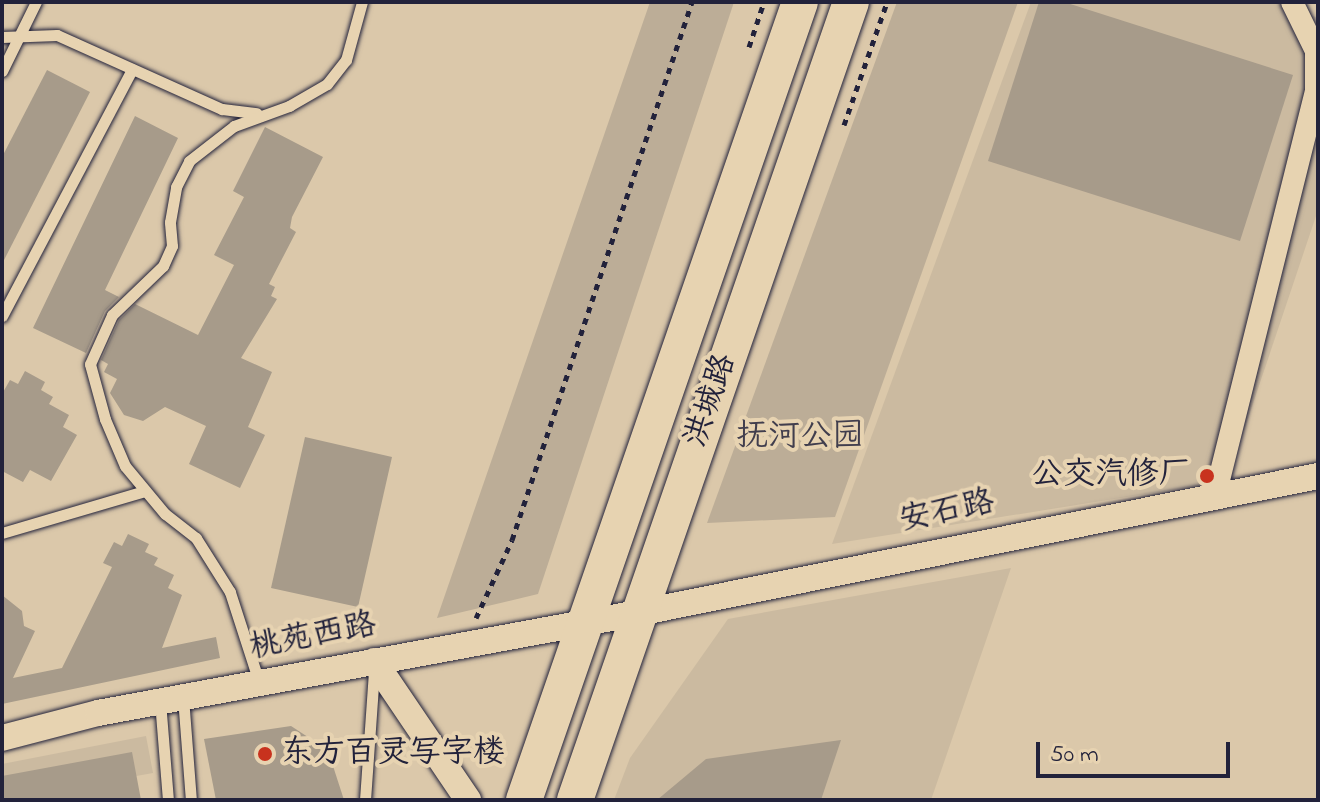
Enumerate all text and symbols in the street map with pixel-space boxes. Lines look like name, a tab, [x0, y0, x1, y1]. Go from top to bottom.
street label: 洪城路	[678, 349, 746, 453]
park label: 抚河公园	[736, 419, 864, 457]
place label: 公交汽修厂	[1031, 457, 1191, 495]
marker: 公交汽修厂	[1198, 467, 1216, 485]
street label: 安石路	[896, 484, 998, 542]
street label: 桃苑西路	[247, 607, 379, 669]
scale bar	[1040, 726, 1234, 776]
place label: 东方百灵写字楼	[281, 735, 505, 773]
text: 50 m	[1050, 738, 1099, 773]
marker: 东方百灵写字楼	[256, 745, 274, 763]

